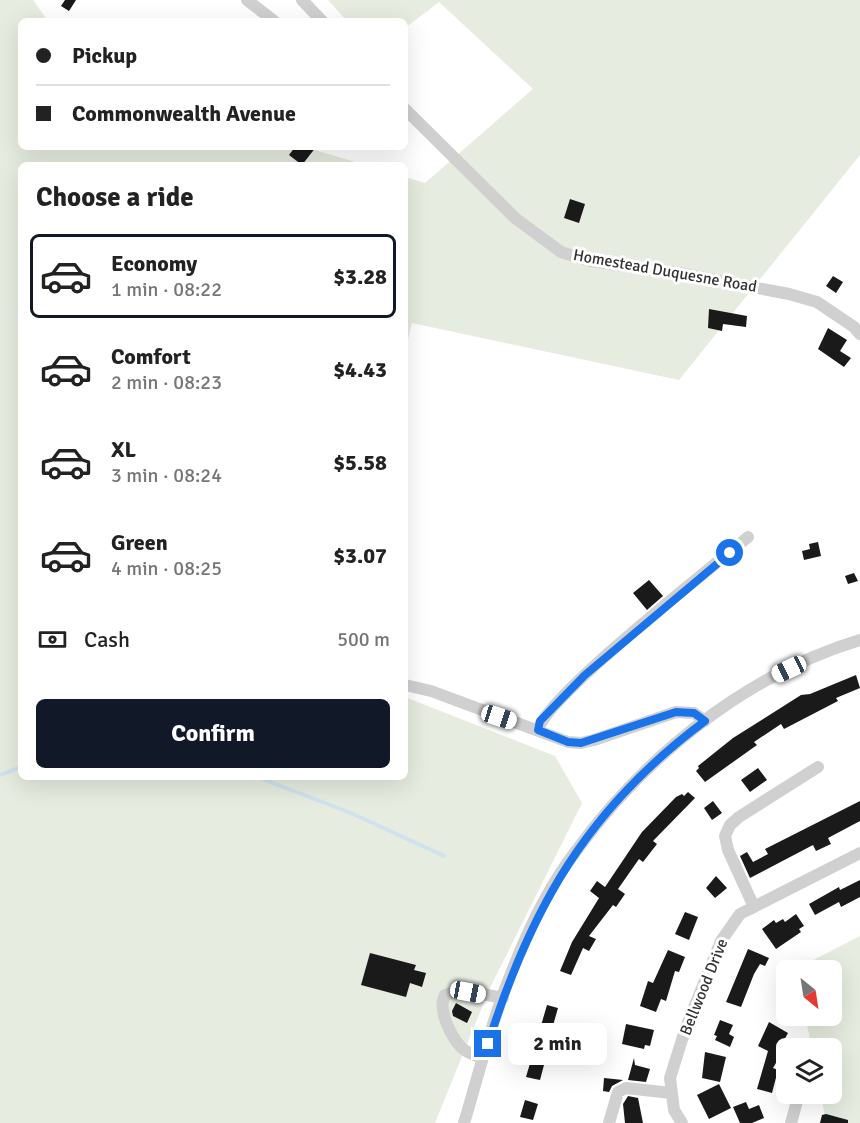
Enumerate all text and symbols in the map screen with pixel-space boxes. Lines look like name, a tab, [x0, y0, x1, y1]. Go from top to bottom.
text: Pickup	[72, 42, 137, 69]
text: Commonwealth Avenue	[72, 100, 296, 127]
text: Choose a ride	[36, 181, 194, 214]
street label: Homestead Duquesne Road	[572, 245, 758, 297]
icon: car	[39, 249, 93, 303]
text: Economy	[111, 250, 197, 277]
text: $3.28	[333, 263, 387, 290]
text: 1 min · 08:22	[111, 277, 222, 302]
icon: car	[39, 342, 93, 396]
text: Comfort	[111, 343, 191, 370]
text: $4.43	[333, 356, 387, 383]
text: 2 min · 08:23	[111, 370, 222, 395]
icon: car	[39, 435, 93, 489]
text: XL	[111, 436, 136, 463]
text: $5.58	[333, 449, 387, 476]
text: 3 min · 08:24	[111, 463, 222, 488]
icon: car	[39, 528, 93, 582]
text: Green	[111, 529, 168, 556]
route start	[716, 539, 743, 566]
text: $3.07	[333, 542, 387, 569]
text: 4 min · 08:25	[111, 556, 222, 581]
icon: cash	[36, 623, 69, 656]
text: Cash	[84, 626, 130, 653]
text: 500 m	[337, 627, 390, 652]
car	[769, 653, 809, 685]
button: Confirm	[36, 699, 390, 768]
car	[479, 703, 519, 731]
street label: Bellwood Drive	[676, 936, 732, 1038]
north arrow	[776, 960, 842, 1026]
map controls	[776, 960, 842, 1104]
car	[449, 980, 487, 1004]
callout: 2 min	[509, 1023, 608, 1065]
route end	[474, 1030, 501, 1057]
text: 2 min	[533, 1031, 582, 1056]
button: layers	[776, 1038, 842, 1104]

